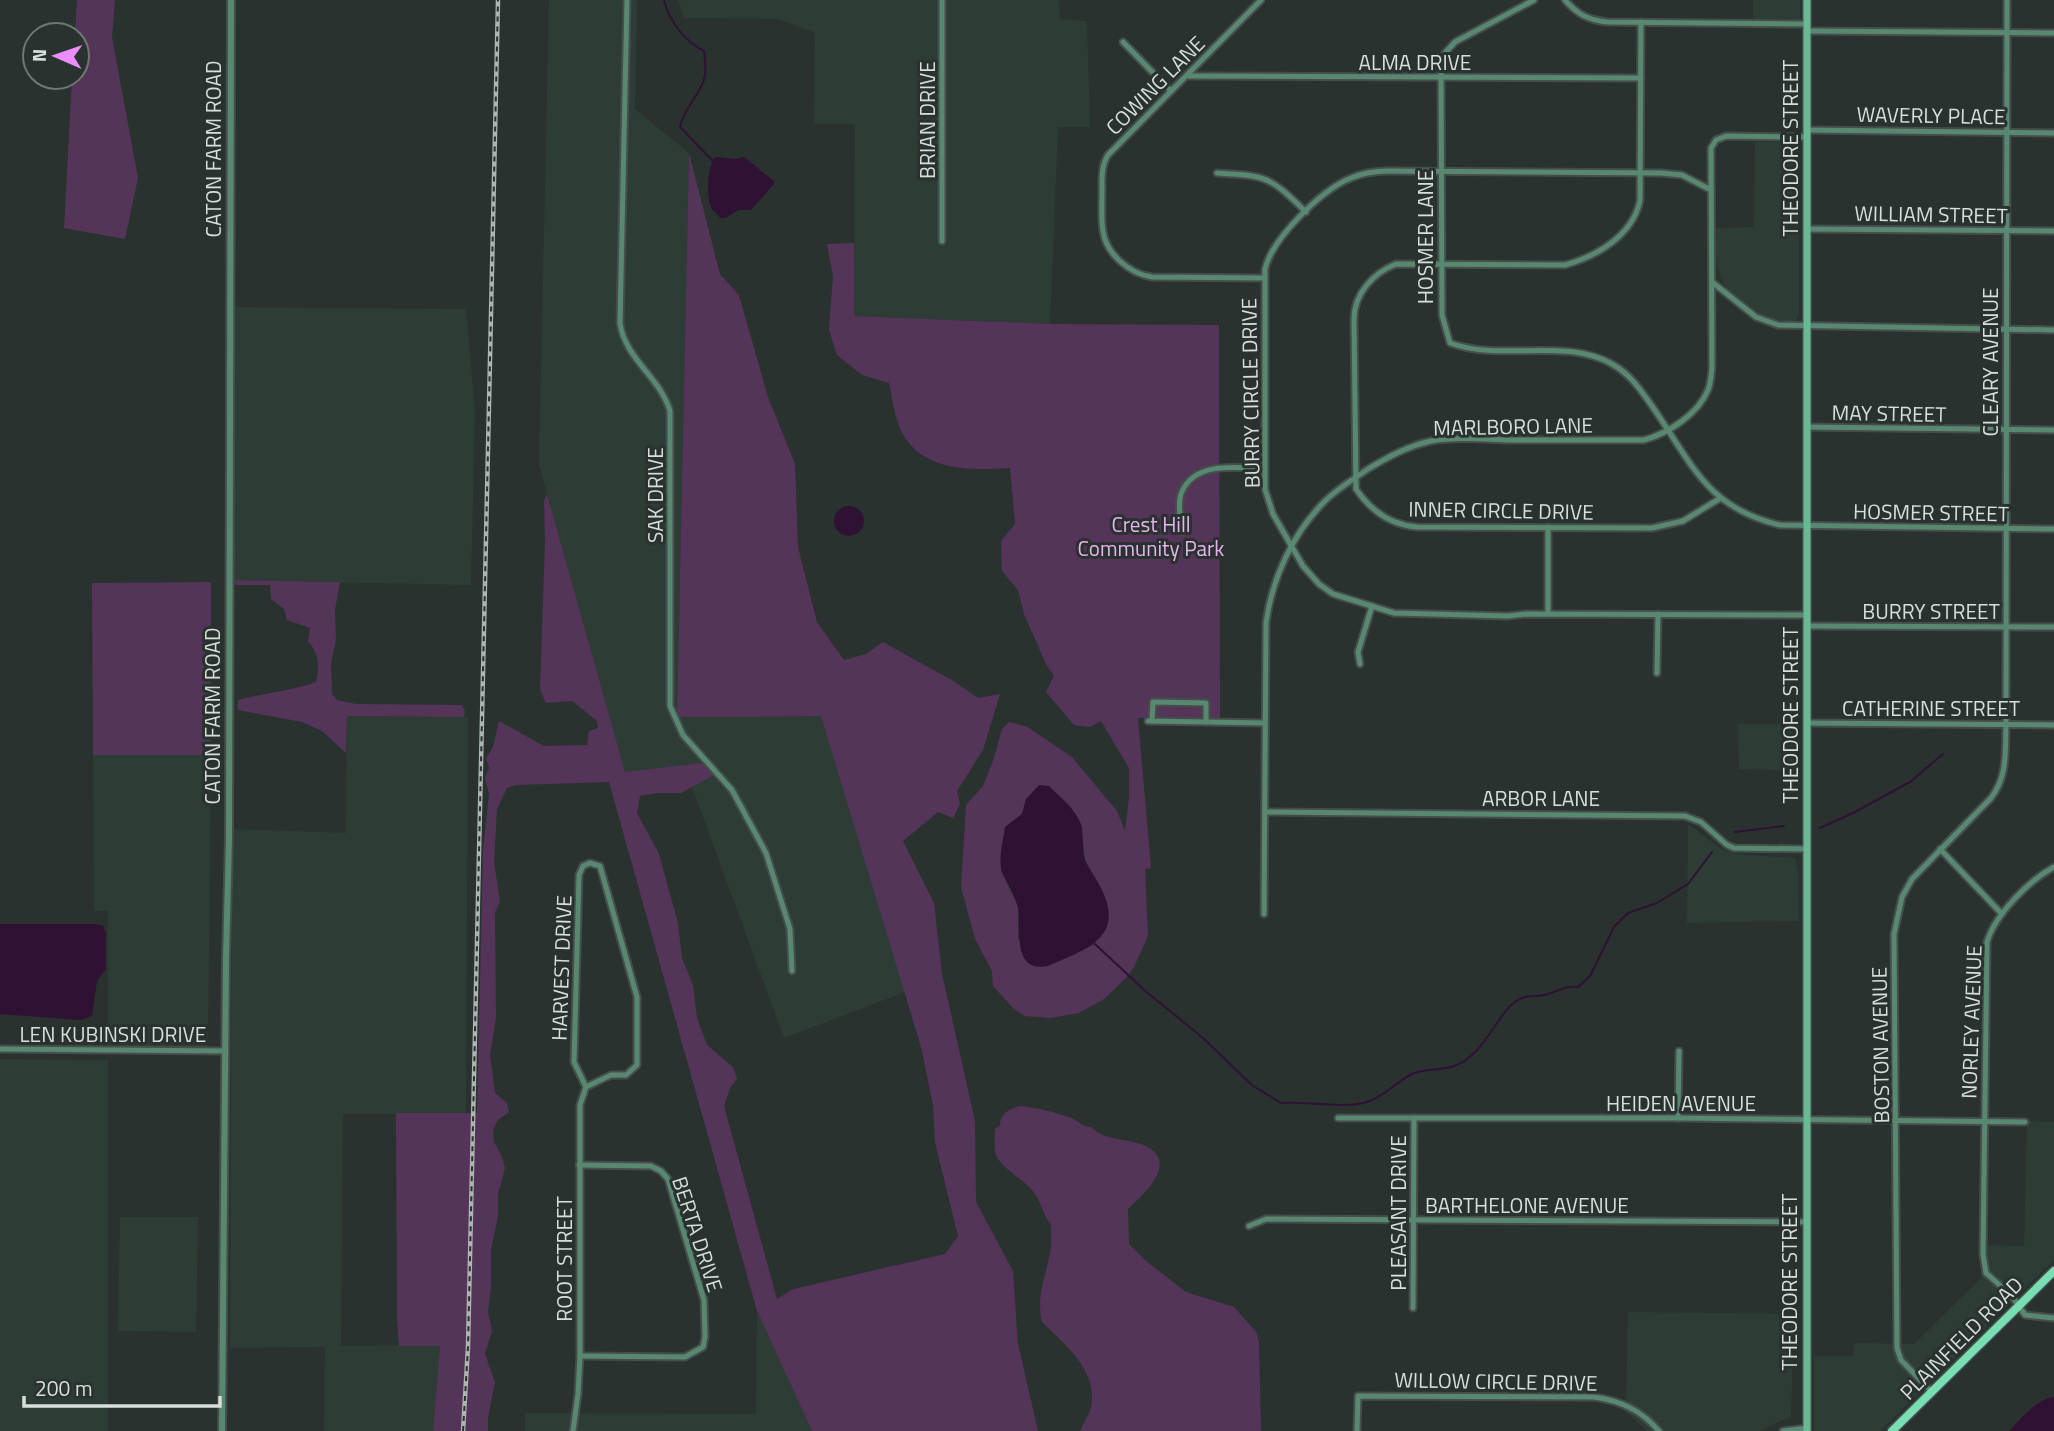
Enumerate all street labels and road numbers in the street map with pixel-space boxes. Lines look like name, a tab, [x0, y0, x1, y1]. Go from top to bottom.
street label: COWING LANE	[1098, 28, 1212, 142]
street label: ALMA DRIVE	[1359, 46, 1471, 78]
street label: THEODORE STREET	[1774, 60, 1806, 236]
street label: CATON FARM ROAD	[197, 61, 229, 237]
street label: BRIAN DRIVE	[911, 61, 943, 179]
street label: WAVERLY PLACE	[1856, 98, 2006, 132]
street label: HOSMER LANE	[1409, 170, 1441, 304]
street label: WILLIAM STREET	[1854, 197, 2008, 231]
street label: CLEARY AVENUE	[1974, 287, 2006, 437]
street label: BURRY CIRCLE DRIVE	[1232, 297, 1268, 489]
street label: MAY STREET	[1831, 396, 1947, 430]
street label: MARLBORO LANE	[1433, 409, 1593, 443]
street label: SAK DRIVE	[639, 447, 671, 543]
street label: INNER CIRCLE DRIVE	[1408, 492, 1594, 528]
street label: HOSMER STREET	[1853, 495, 2009, 529]
street label: BURRY STREET	[1862, 595, 2000, 627]
street label: THEODORE STREET	[1774, 627, 1806, 803]
street label: CATON FARM ROAD	[196, 628, 228, 804]
street label: CATHERINE STREET	[1842, 692, 2020, 724]
street label: ARBOR LANE	[1482, 782, 1600, 814]
street label: HARVEST DRIVE	[542, 895, 580, 1041]
street label: NORLEY AVENUE	[1952, 945, 1990, 1099]
street label: BOSTON AVENUE	[1863, 966, 1897, 1124]
street label: LEN KUBINSKI DRIVE	[20, 1018, 206, 1050]
street label: HEIDEN AVENUE	[1606, 1087, 1756, 1119]
street label: PLEASANT DRIVE	[1382, 1135, 1414, 1291]
street label: BERTA DRIVE	[664, 1172, 732, 1296]
street label: BARTHELONE AVENUE	[1425, 1189, 1629, 1221]
street label: THEODORE STREET	[1773, 1194, 1805, 1370]
street label: ROOT STREET	[548, 1196, 580, 1322]
street label: PLAINFIELD ROAD	[1892, 1269, 2030, 1407]
street label: WILLOW CIRCLE DRIVE	[1394, 1363, 1598, 1399]

